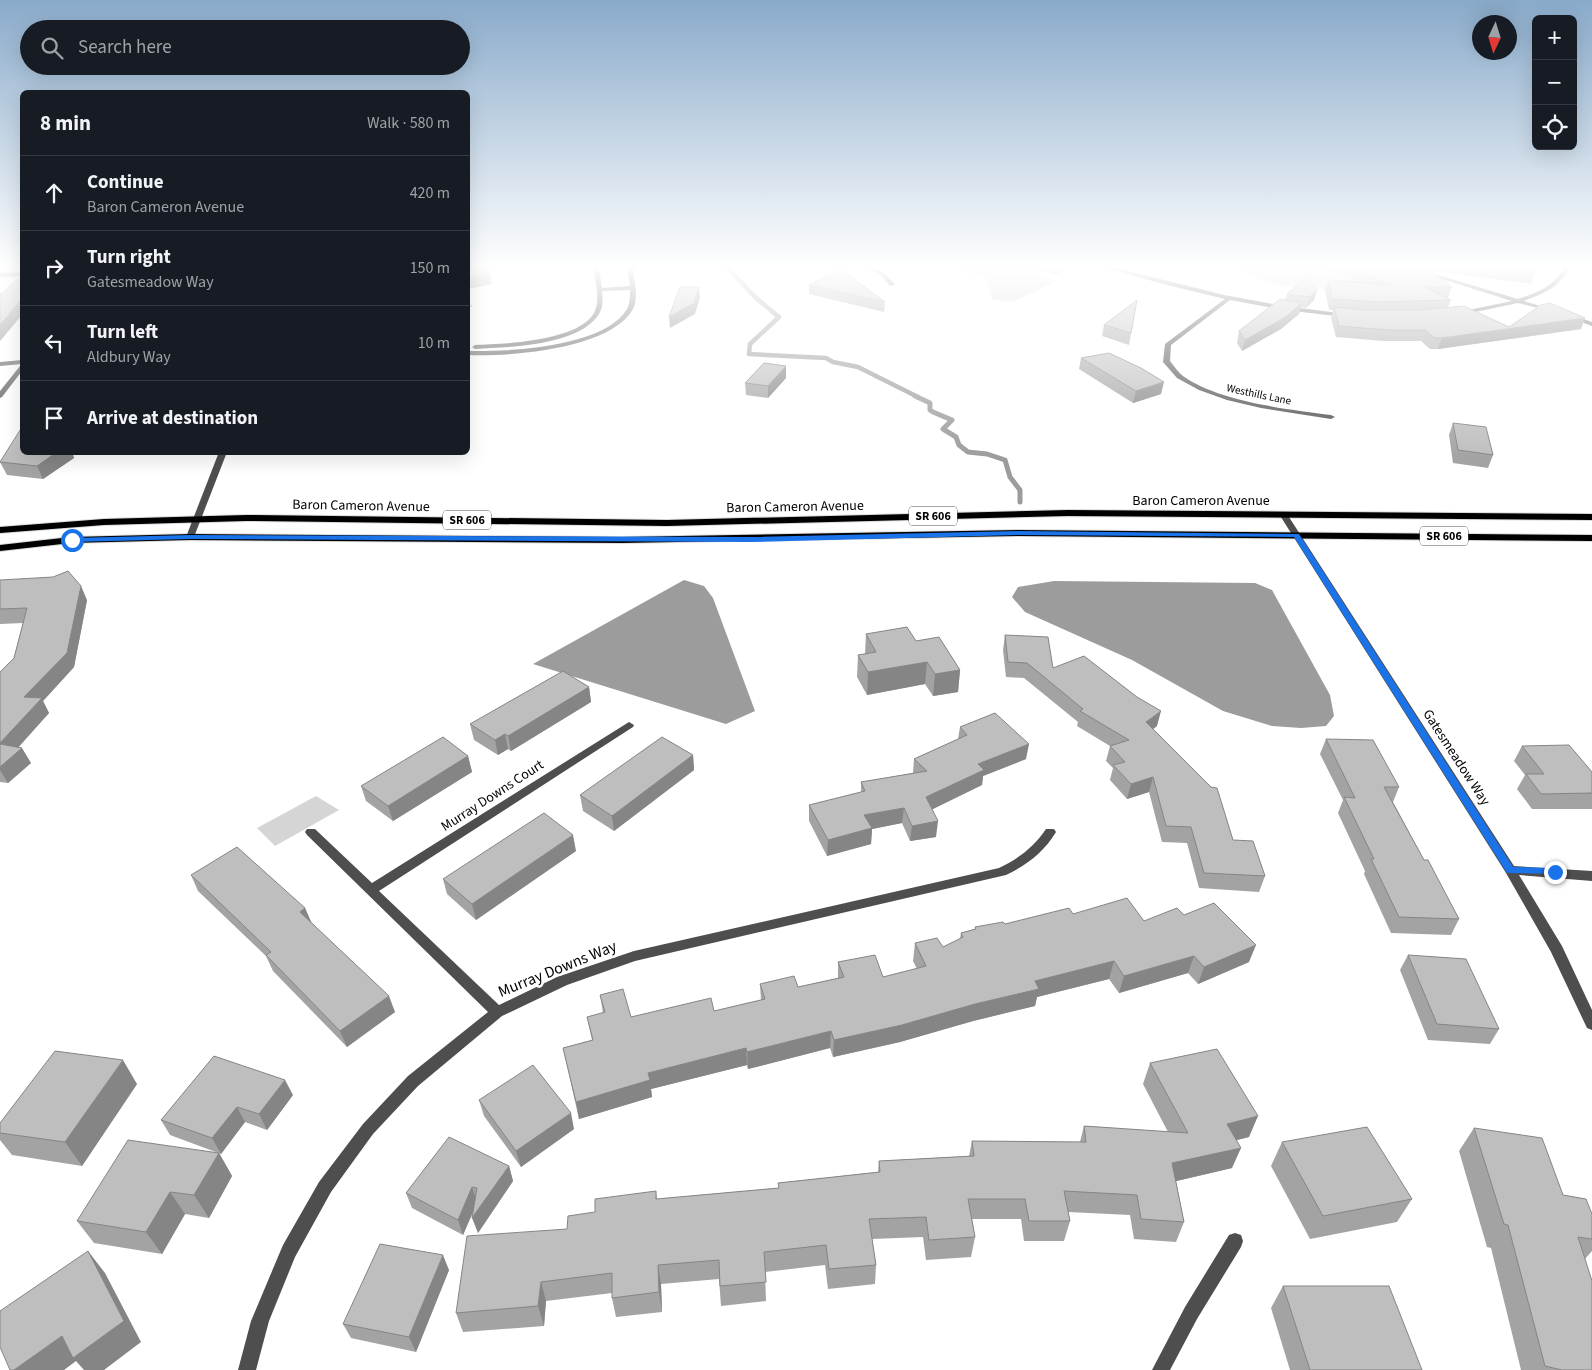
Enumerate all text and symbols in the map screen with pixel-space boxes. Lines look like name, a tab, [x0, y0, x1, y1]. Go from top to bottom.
north arrow	[1472, 15, 1517, 60]
map controls	[1532, 15, 1577, 150]
button: +	[1532, 15, 1577, 60]
search box	[20, 20, 470, 75]
icon: search	[38, 34, 66, 62]
text: Search here	[78, 34, 172, 61]
button: −	[1532, 60, 1577, 105]
button: locate	[1532, 105, 1577, 150]
text: 8 min	[40, 108, 91, 138]
text: Walk · 580 m	[367, 112, 450, 134]
text: Continue	[87, 169, 164, 196]
icon: ahead	[40, 179, 68, 207]
text: 420 m	[410, 182, 450, 204]
text: Baron Cameron Avenue	[87, 196, 244, 218]
text: Turn right	[87, 244, 171, 271]
icon: right	[40, 254, 68, 282]
text: 150 m	[410, 257, 450, 279]
text: Gatesmeadow Way	[87, 271, 214, 293]
text: Turn left	[87, 319, 158, 346]
icon: left	[40, 329, 68, 357]
text: 10 m	[418, 332, 450, 354]
text: Aldbury Way	[87, 346, 171, 368]
street label: Westhills Lane	[1225, 380, 1293, 409]
icon: arrive	[40, 404, 68, 432]
text: Arrive at destination	[87, 405, 258, 432]
street label: Baron Cameron Avenue	[1132, 491, 1270, 511]
street label: Baron Cameron Avenue	[292, 495, 430, 517]
street label: Baron Cameron Avenue	[726, 496, 864, 518]
road number: SR 606	[909, 506, 957, 526]
road number: SR 606	[443, 510, 491, 530]
road number: SR 606	[1420, 526, 1468, 546]
route start	[61, 529, 84, 552]
street label: Gatesmeadow Way	[1418, 706, 1495, 810]
street label: Murray Downs Court	[437, 755, 548, 837]
route end	[1544, 861, 1567, 884]
street label: Murray Downs Way	[495, 935, 621, 1003]

